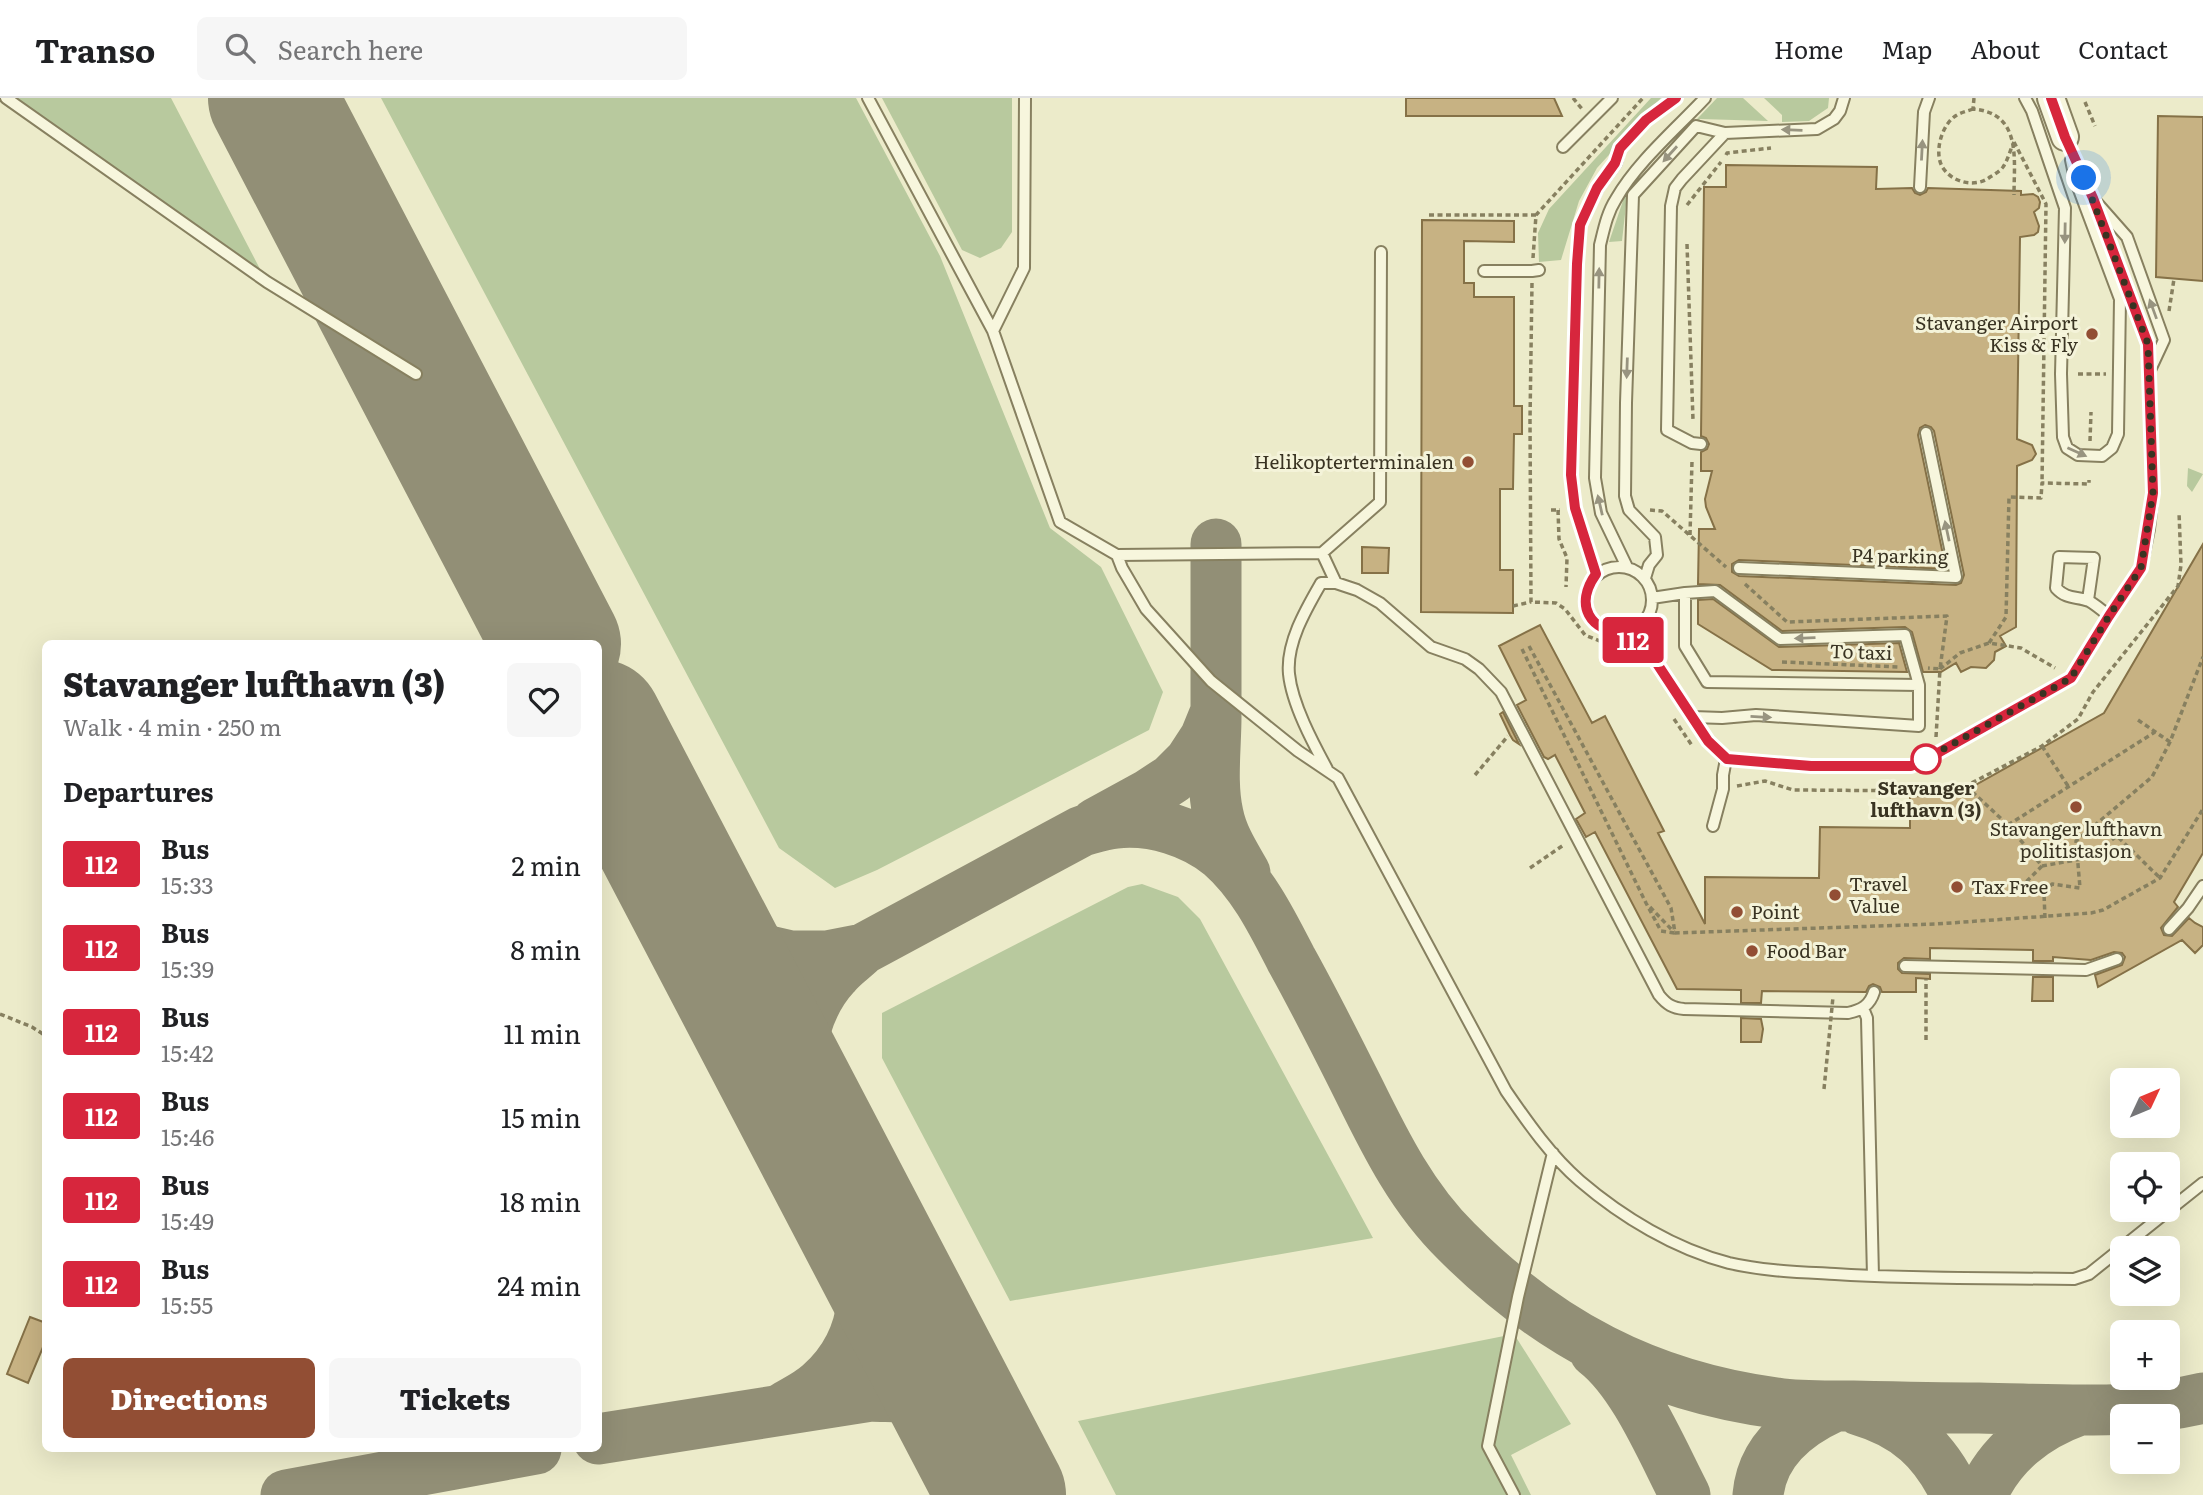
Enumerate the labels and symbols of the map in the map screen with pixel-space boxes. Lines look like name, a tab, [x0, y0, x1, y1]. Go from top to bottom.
one-way arrow	[1781, 124, 1803, 135]
one-way arrow	[1917, 138, 1928, 160]
one-way arrow	[1662, 145, 1678, 162]
your location	[2066, 160, 2101, 195]
one-way arrow	[2059, 222, 2070, 244]
one-way arrow	[1593, 267, 1605, 289]
one-way arrow	[2147, 299, 2158, 320]
place label: Stavanger Airport Kiss & Fly	[1915, 308, 2078, 358]
marker: Stavanger Airport Kiss & Fly	[2084, 326, 2100, 342]
one-way arrow	[1621, 357, 1633, 379]
one-way arrow	[2067, 446, 2087, 458]
place label: Helikopterterminalen	[1254, 447, 1454, 475]
marker: Helikopterterminalen	[1460, 454, 1476, 470]
one-way arrow	[1595, 494, 1606, 516]
one-way arrow	[1941, 520, 1952, 542]
street label: P4 parking	[1851, 540, 1949, 570]
line badge: 112	[1593, 617, 1673, 663]
one-way arrow	[1794, 633, 1816, 644]
street label: To taxi	[1829, 636, 1893, 666]
one-way arrow	[1750, 711, 1772, 722]
marker: Stavanger lufthavn (3)	[1911, 744, 1941, 774]
place label: Stavanger lufthavn (3)	[1870, 773, 1982, 823]
marker: Stavanger lufthavn politistasjon	[2068, 799, 2084, 815]
place label: Stavanger lufthavn politistasjon	[1990, 814, 2162, 864]
place label: Travel Value	[1849, 869, 1908, 919]
place label: Tax Free	[1971, 872, 2048, 900]
marker: Tax Free	[1949, 879, 1965, 895]
marker: Travel Value	[1827, 887, 1843, 903]
place label: Point	[1751, 897, 1800, 925]
marker: Point	[1729, 904, 1745, 920]
place label: Food Bar	[1766, 936, 1846, 964]
marker: Food Bar	[1744, 943, 1760, 959]
north arrow	[2110, 1068, 2180, 1138]

